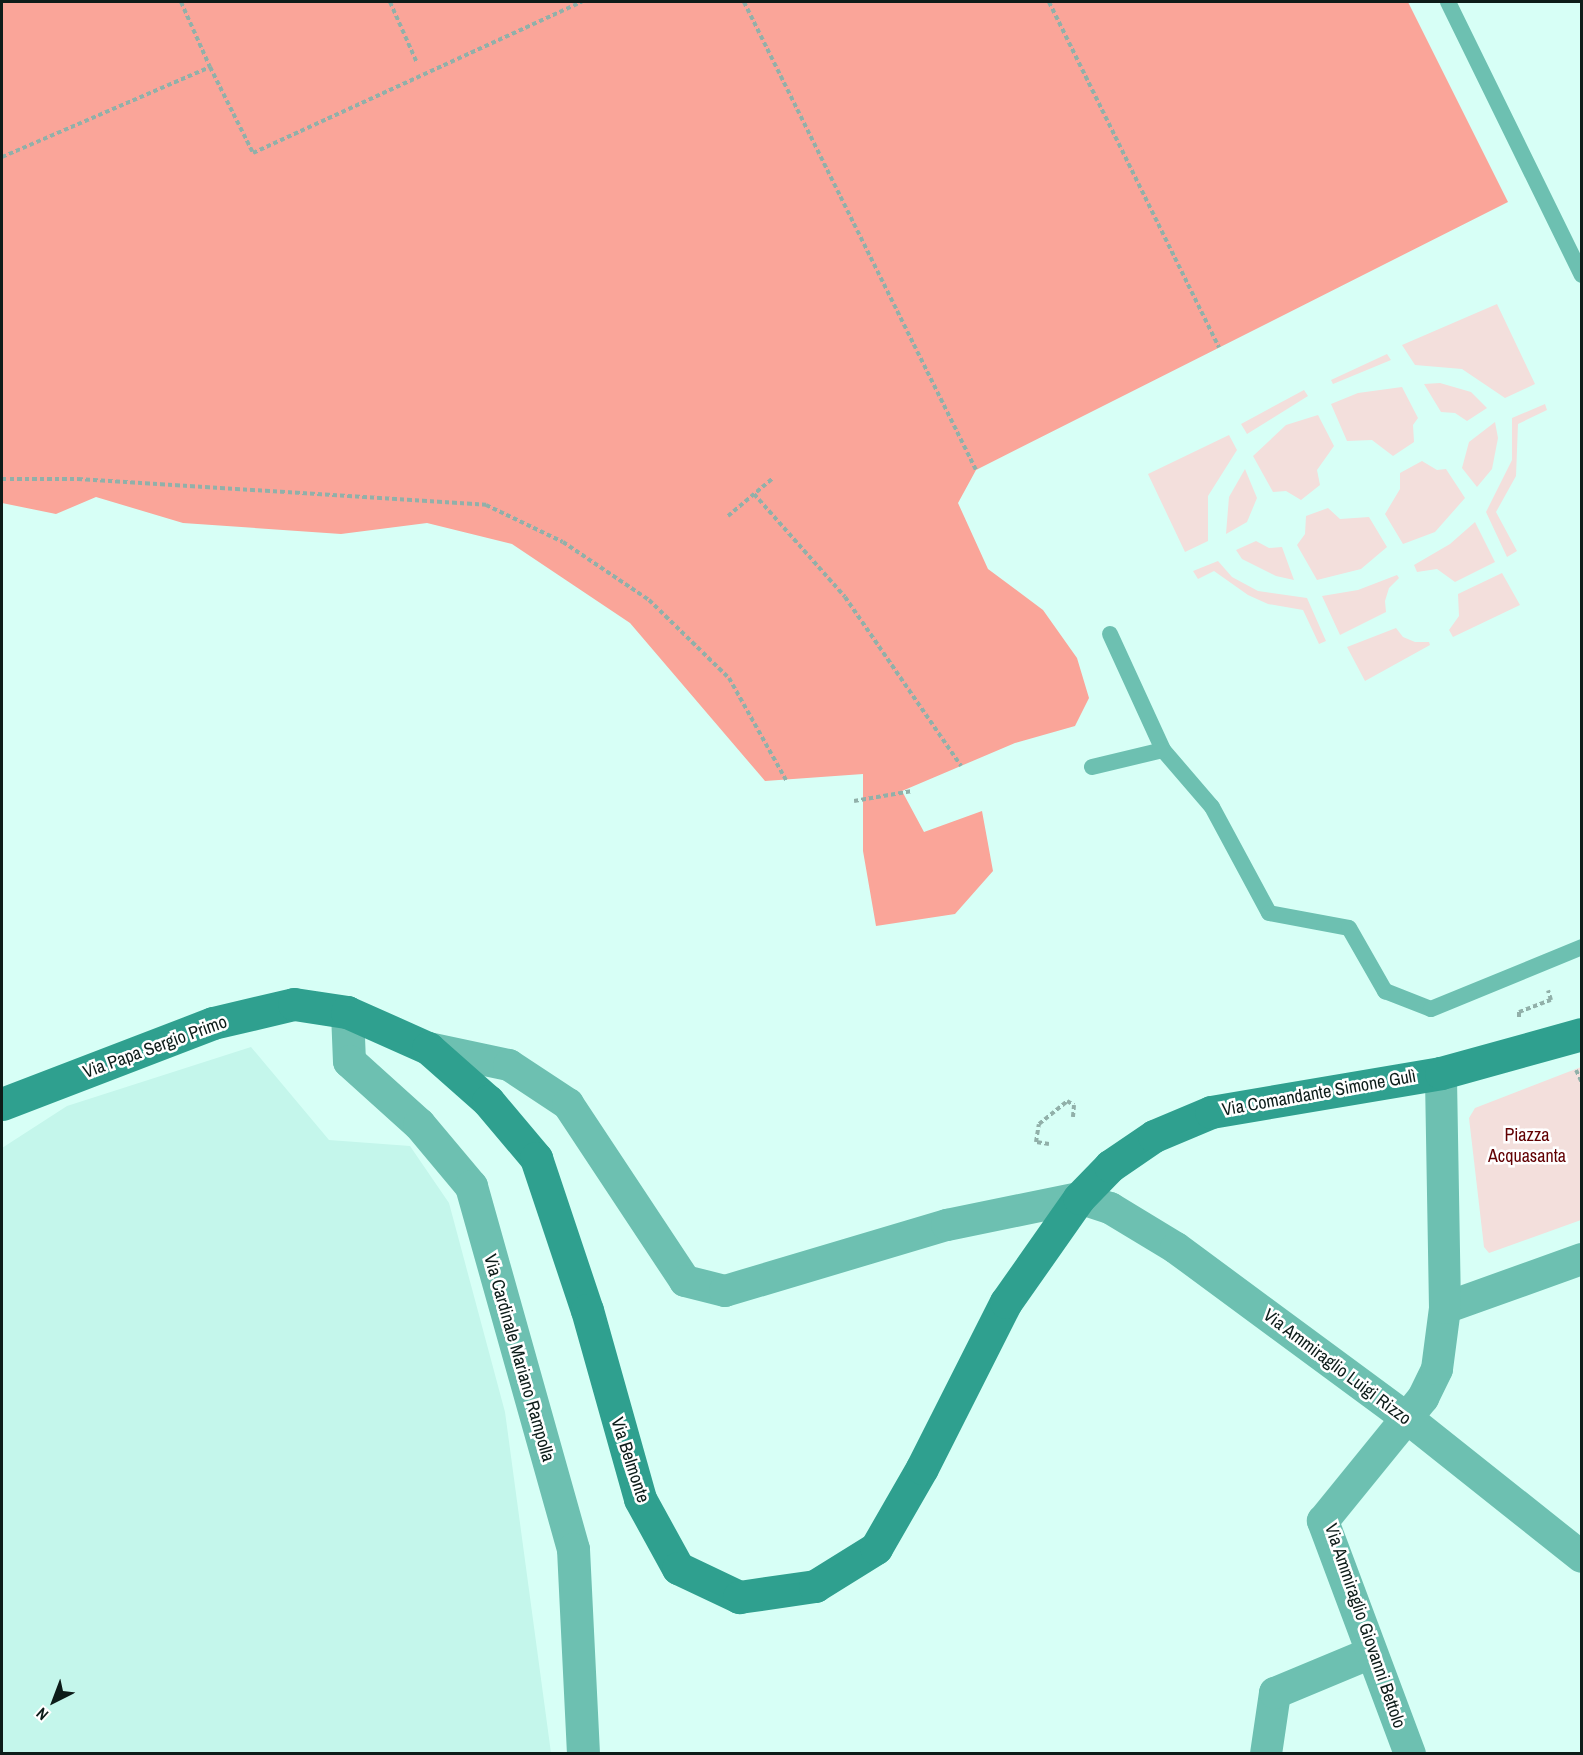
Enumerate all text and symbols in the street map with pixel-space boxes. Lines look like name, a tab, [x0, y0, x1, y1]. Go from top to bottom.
street label: Via Papa Sergio Primo	[80, 1011, 230, 1083]
street label: Via Comandante Simone Gulì	[1220, 1065, 1418, 1121]
park label: Piazza Acquasanta	[1488, 1125, 1566, 1168]
street label: Via Cardinale Mariano Rampolla	[479, 1252, 559, 1464]
street label: Via Ammiraglio Luigi Rizzo	[1259, 1304, 1415, 1430]
street label: Via Belmonte	[606, 1415, 654, 1505]
street label: Via Ammiraglio Giovanni Bettolo	[1320, 1521, 1410, 1731]
north arrow	[24, 1671, 84, 1731]
text: N	[31, 1703, 53, 1726]

